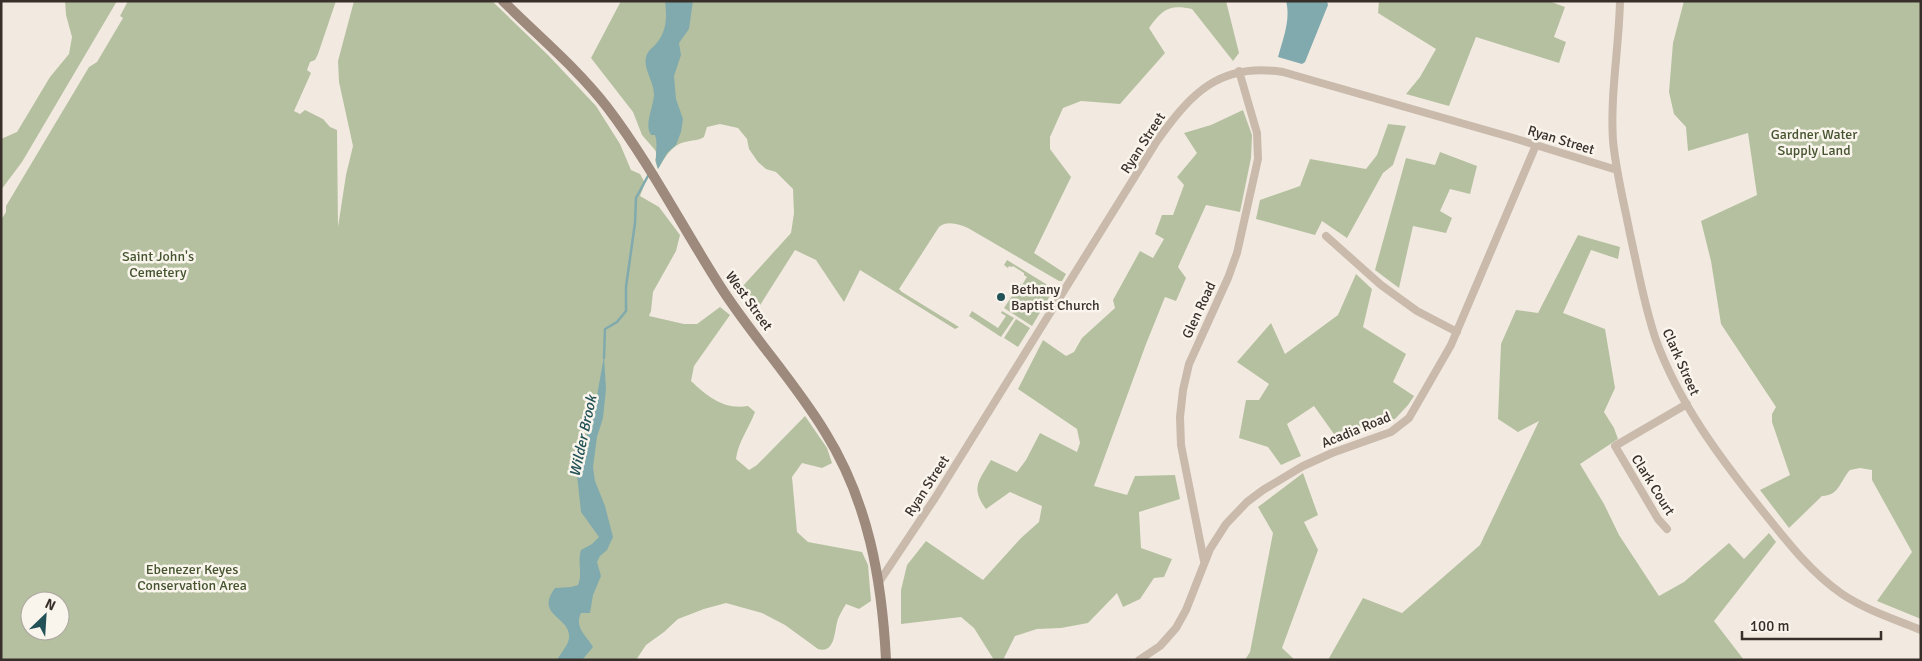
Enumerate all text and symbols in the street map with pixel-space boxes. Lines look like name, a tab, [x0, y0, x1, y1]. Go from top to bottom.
street label: Ryan Street	[1117, 109, 1169, 177]
street label: Ryan Street	[1525, 122, 1597, 158]
park label: Gardner Water Supply Land	[1771, 126, 1858, 159]
park label: Saint John's Cemetery	[122, 248, 194, 281]
street label: West Street	[722, 268, 776, 334]
street label: Glen Road	[1178, 279, 1220, 341]
place label: Bethany Baptist Church	[1011, 281, 1100, 314]
marker: Bethany Baptist Church	[995, 291, 1007, 303]
street label: Clark Street	[1659, 326, 1703, 398]
water label: Wilder Brook	[566, 392, 601, 478]
street label: Acadia Road	[1319, 408, 1393, 452]
street label: Clark Court	[1628, 451, 1678, 519]
street label: Ryan Street	[901, 452, 953, 520]
park label: Ebenezer Keyes Conservation Area	[137, 561, 247, 594]
north arrow	[20, 591, 70, 641]
text: N	[42, 595, 58, 614]
scale bar	[1742, 608, 1881, 640]
text: 100 m	[1750, 617, 1790, 635]

